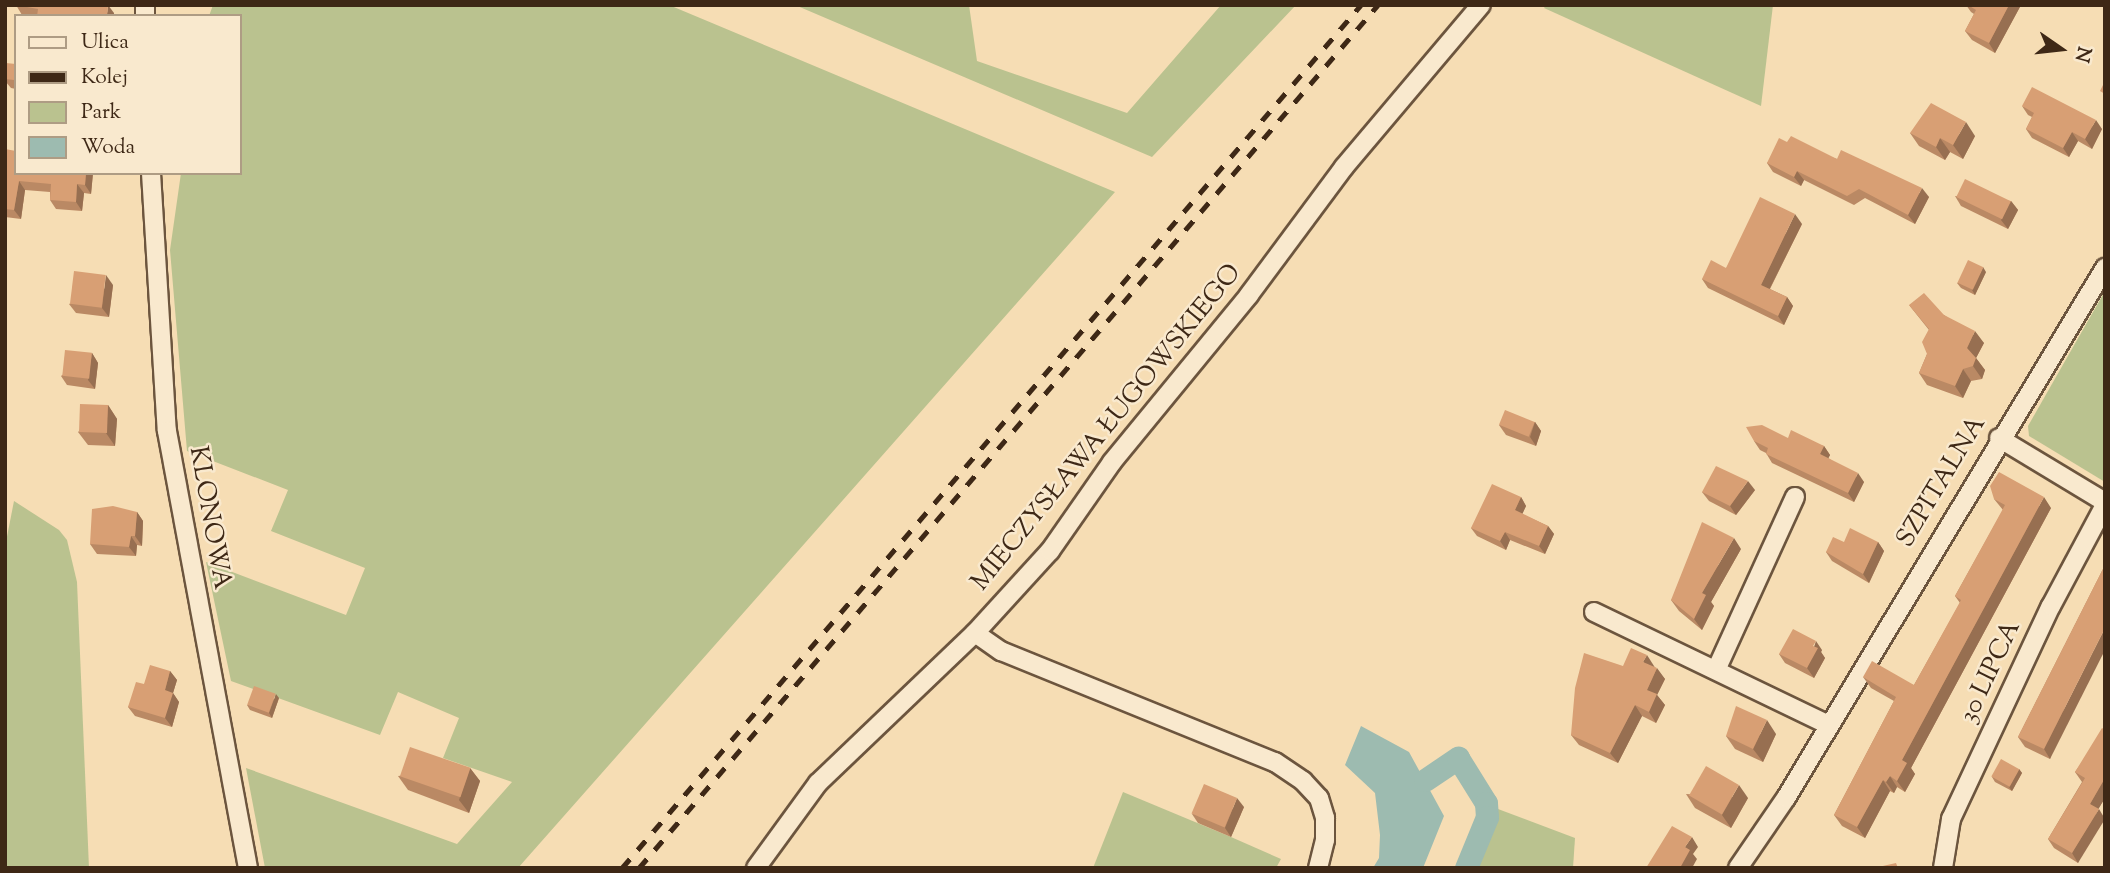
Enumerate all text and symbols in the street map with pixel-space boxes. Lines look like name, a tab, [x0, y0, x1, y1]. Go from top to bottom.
legend	[14, 14, 242, 175]
north arrow	[2026, 14, 2096, 84]
text: Ulica	[81, 28, 129, 58]
text: N	[2067, 44, 2097, 65]
text: Kolej	[81, 63, 128, 93]
text: Park	[81, 98, 121, 128]
text: Woda	[81, 133, 135, 163]
street label: MIECZYSŁAWA ŁUGOWSKIEGO	[965, 258, 1249, 598]
street label: SZPITALNA	[1891, 411, 1993, 553]
street label: KLONOWA	[181, 444, 237, 592]
street label: 30 LIPCA	[1954, 616, 2028, 728]

